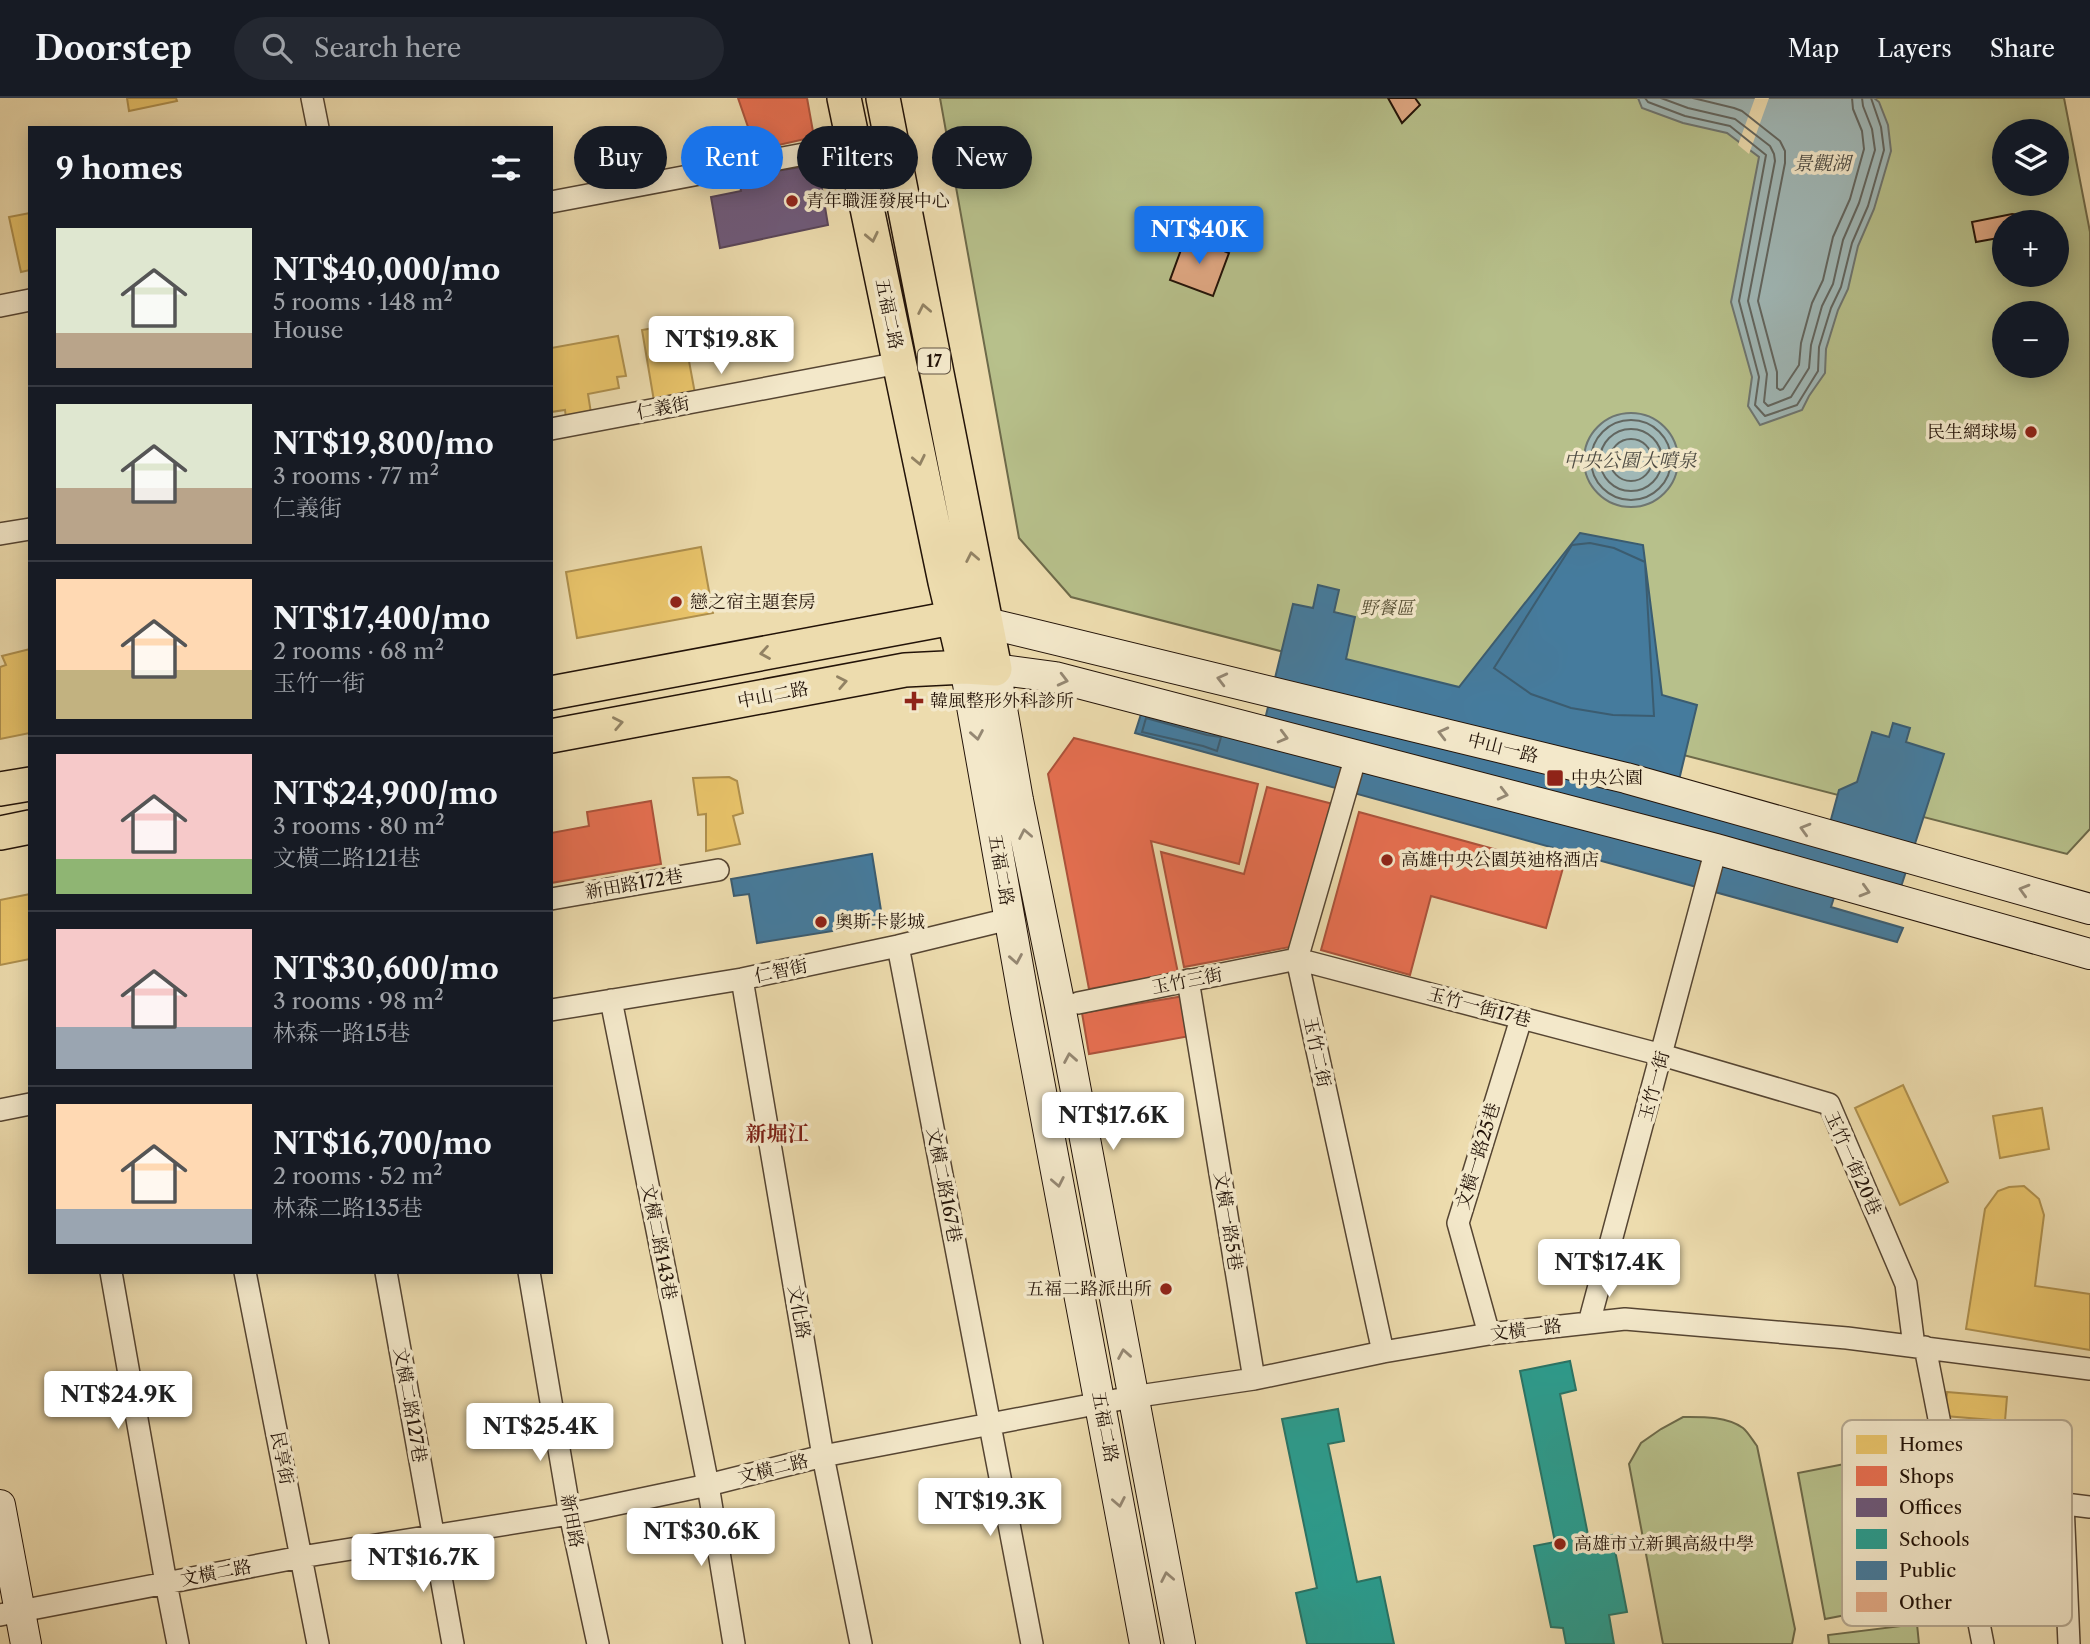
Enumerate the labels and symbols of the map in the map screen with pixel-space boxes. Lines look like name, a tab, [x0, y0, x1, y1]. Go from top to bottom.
water label: 景觀湖	[1793, 152, 1853, 175]
place label: 青年職涯發展中心	[806, 190, 950, 212]
marker: 青年職涯發展中心	[784, 193, 800, 209]
pin: NT$40K	[1142, 206, 1256, 266]
one-way arrow	[864, 231, 878, 243]
street label: 五福二路	[871, 276, 907, 352]
one-way arrow	[917, 303, 932, 315]
pin: NT$19.8K	[649, 316, 793, 376]
road number: 17	[918, 348, 950, 374]
street label: 仁義街	[634, 392, 692, 424]
place label: 民生網球場	[1927, 421, 2017, 443]
marker: 民生網球場	[2023, 424, 2039, 440]
water label: 中央公園大噴泉	[1563, 449, 1697, 472]
one-way arrow	[911, 454, 926, 466]
one-way arrow	[965, 551, 980, 563]
place label: 戀之宿主題套房	[690, 591, 816, 613]
marker: 戀之宿主題套房	[668, 594, 684, 610]
park label: 野餐區	[1360, 597, 1416, 619]
one-way arrow	[759, 645, 771, 660]
one-way arrow	[1057, 671, 1069, 686]
one-way arrow	[1216, 673, 1228, 688]
one-way arrow	[836, 675, 848, 690]
street label: 中山二路	[736, 677, 810, 713]
place label: 韓風整形外科診所	[930, 690, 1074, 712]
marker: 韓風整形外科診所	[904, 691, 924, 711]
one-way arrow	[612, 717, 624, 732]
one-way arrow	[1437, 727, 1449, 741]
one-way arrow	[969, 729, 984, 741]
one-way arrow	[1277, 729, 1289, 743]
street label: 中山一路	[1465, 729, 1541, 767]
place label: 中央公園	[1571, 767, 1643, 789]
marker: 中央公園	[1545, 768, 1565, 788]
one-way arrow	[1497, 786, 1509, 800]
one-way arrow	[1800, 822, 1812, 837]
one-way arrow	[1019, 828, 1034, 840]
street label: 五福二路	[984, 833, 1018, 907]
place label: 高雄中央公園英迪格酒店	[1401, 849, 1599, 871]
marker: 高雄中央公園英迪格酒店	[1379, 852, 1395, 868]
street label: 新田路172巷	[583, 865, 685, 903]
one-way arrow	[1859, 883, 1871, 897]
one-way arrow	[2019, 884, 2031, 899]
place label: 奧斯卡影城	[835, 911, 925, 933]
marker: 奧斯卡影城	[813, 914, 829, 930]
one-way arrow	[1008, 953, 1023, 965]
street label: 仁智街	[752, 955, 810, 987]
street label: 玉竹三街	[1150, 963, 1224, 999]
street label: 玉竹一街17巷	[1425, 983, 1533, 1031]
street label: 玉竹二街	[1299, 1014, 1335, 1090]
street label: 玉竹一街	[1634, 1048, 1674, 1124]
one-way arrow	[1063, 1052, 1078, 1063]
pin: NT$17.6K	[1041, 1093, 1185, 1152]
street label: 文橫一路25巷	[1451, 1100, 1505, 1212]
street label: 玉竹一街20巷	[1820, 1107, 1886, 1219]
district label: 新堀江	[746, 1121, 809, 1146]
street label: 文橫二路167巷	[922, 1126, 966, 1244]
street label: 文橫一路5巷	[1209, 1170, 1247, 1272]
one-way arrow	[1050, 1176, 1065, 1188]
street label: 文橫二路143巷	[637, 1182, 681, 1302]
pin: NT$17.4K	[1537, 1240, 1681, 1299]
place label: 五福二路派出所	[1026, 1278, 1152, 1300]
marker: 五福二路派出所	[1158, 1281, 1174, 1297]
street label: 文化路	[783, 1284, 815, 1340]
street label: 文橫一路	[1489, 1315, 1563, 1345]
street label: 文橫二路127巷	[389, 1346, 431, 1464]
one-way arrow	[1118, 1348, 1133, 1360]
pin: NT$24.9K	[46, 1372, 190, 1431]
street label: 五福二路	[1087, 1390, 1123, 1464]
pin: NT$25.4K	[468, 1404, 612, 1463]
legend	[1842, 1420, 2072, 1626]
street label: 民享街	[266, 1429, 298, 1487]
text: Homes	[1899, 1433, 1963, 1456]
street label: 文橫二路	[735, 1450, 811, 1488]
text: Shops	[1899, 1465, 1954, 1488]
pin: NT$19.3K	[918, 1478, 1062, 1538]
street label: 新田路	[556, 1492, 588, 1550]
one-way arrow	[1110, 1496, 1125, 1508]
text: Offices	[1899, 1496, 1962, 1519]
pin: NT$30.6K	[629, 1508, 773, 1568]
text: Schools	[1899, 1528, 1969, 1551]
place label: 高雄市立新興高級中學	[1574, 1533, 1754, 1555]
pin: NT$16.7K	[351, 1534, 495, 1594]
marker: 高雄市立新興高級中學	[1552, 1536, 1568, 1552]
street label: 文橫二路	[179, 1555, 253, 1591]
text: Public	[1899, 1559, 1956, 1582]
one-way arrow	[1160, 1571, 1175, 1583]
text: Other	[1899, 1591, 1952, 1614]

